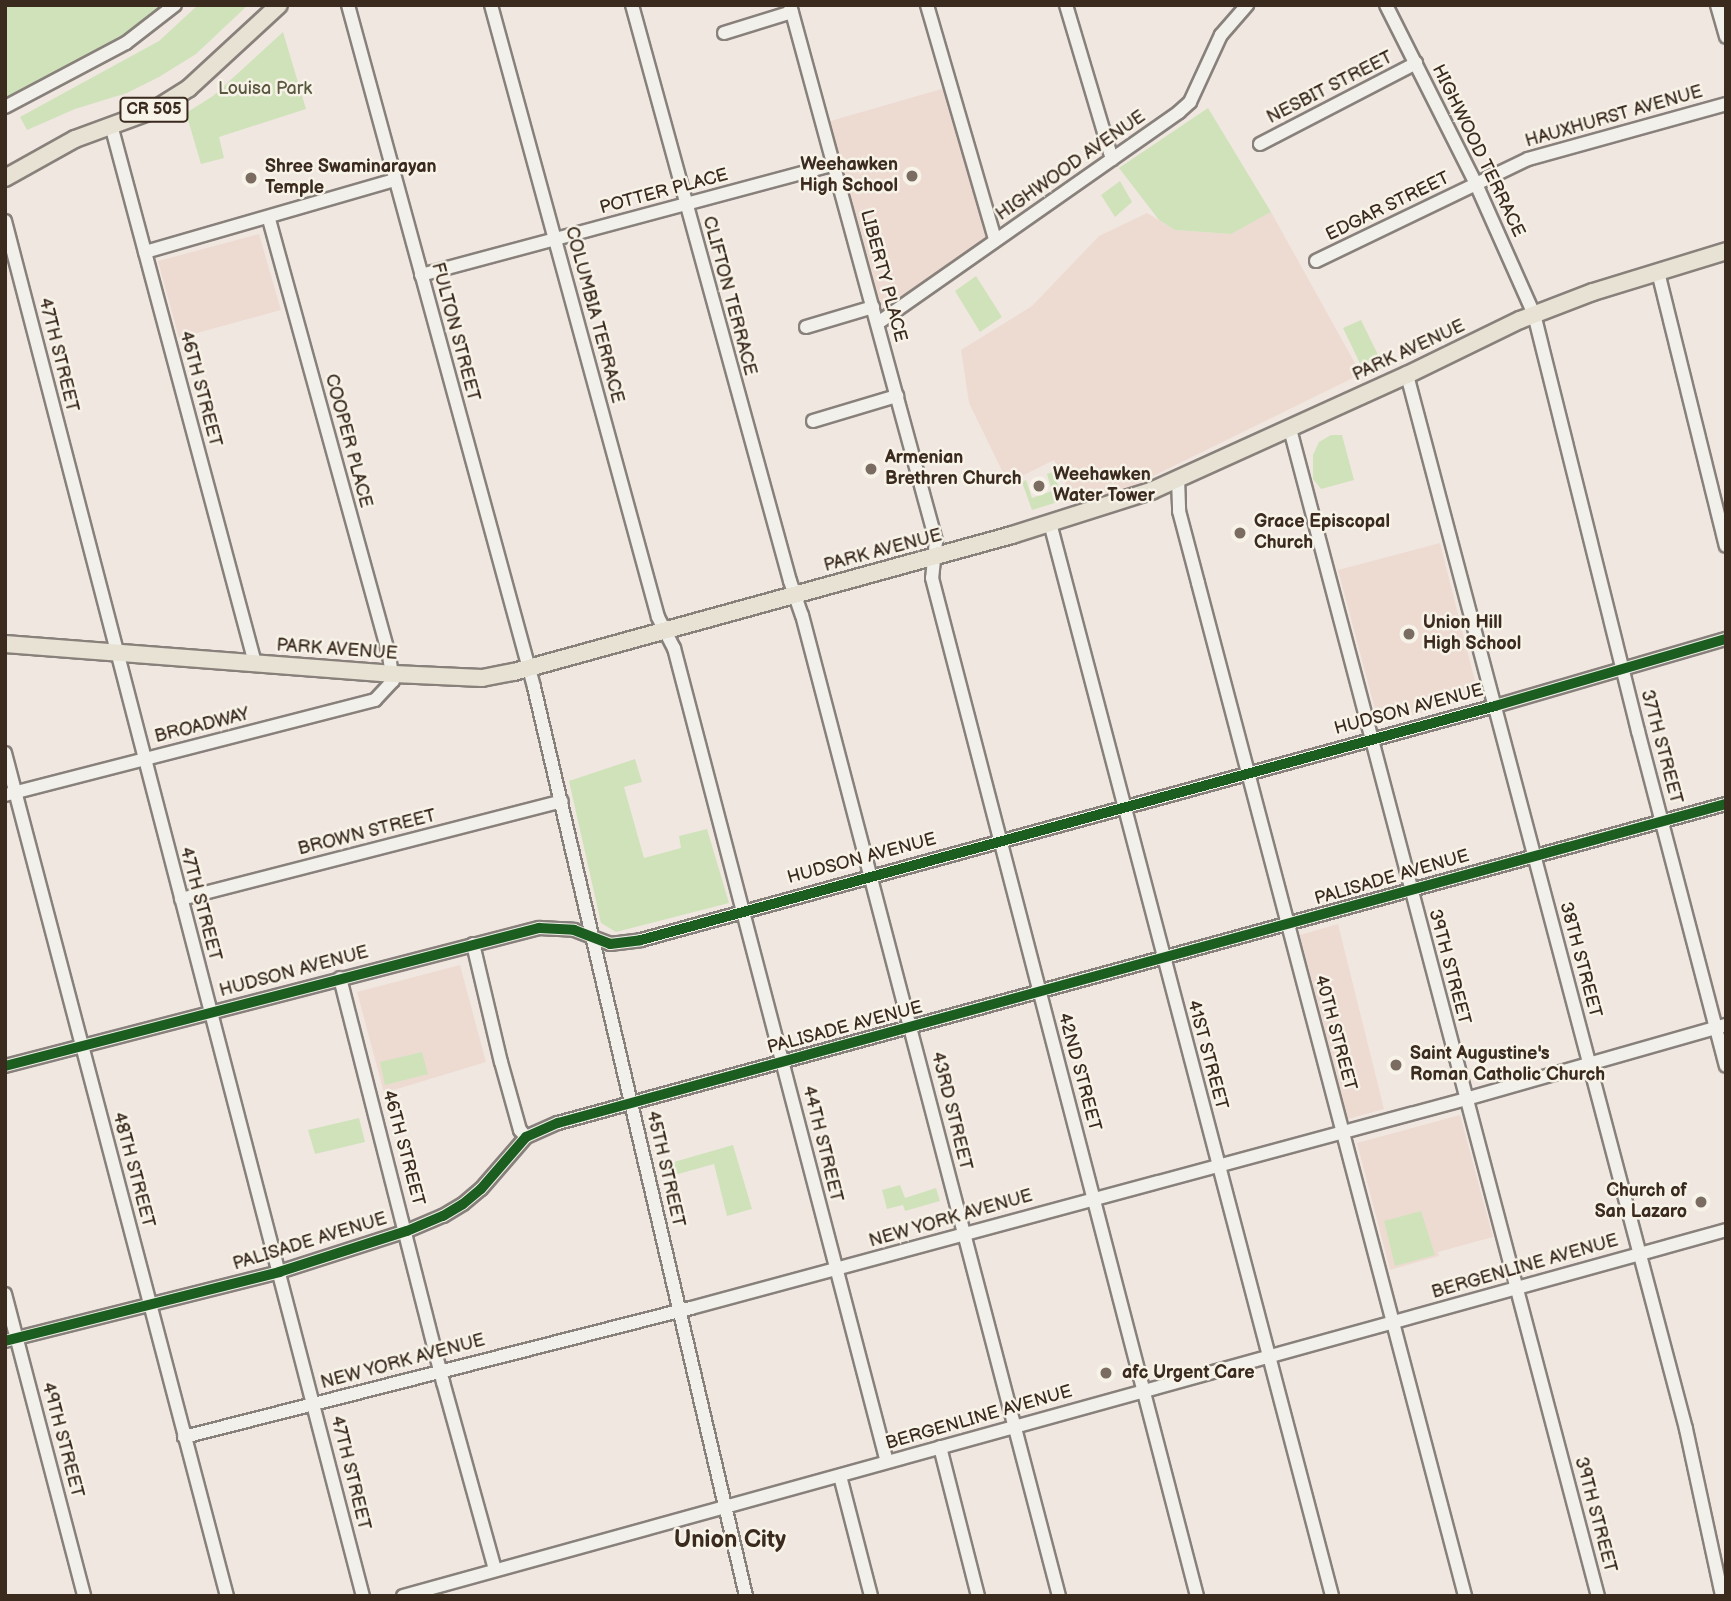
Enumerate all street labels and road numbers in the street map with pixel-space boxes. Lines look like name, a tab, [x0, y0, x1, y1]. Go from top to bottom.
street label: NESBIT STREET	[1263, 47, 1397, 129]
street label: HIGHWOOD TERRACE	[1427, 61, 1529, 241]
street label: HAUXHURST AVENUE	[1523, 81, 1705, 153]
road number: CR 505	[119, 97, 189, 122]
street label: HIGHWOOD AVENUE	[992, 106, 1150, 226]
street label: POTTER PLACE	[597, 164, 731, 220]
street label: EDGAR STREET	[1322, 168, 1454, 246]
street label: LIBERTY PLACE	[855, 208, 911, 344]
street label: CLIFTON TERRACE	[697, 214, 761, 378]
street label: COLUMBIA TERRACE	[560, 224, 628, 406]
street label: FULTON STREET	[426, 260, 484, 404]
street label: 47TH STREET	[33, 295, 83, 415]
street label: PARK AVENUE	[1349, 316, 1469, 386]
street label: 46TH STREET	[174, 328, 226, 450]
street label: COOPER PLACE	[320, 372, 376, 510]
street label: PARK AVENUE	[822, 525, 944, 577]
street label: PARK AVENUE	[276, 635, 398, 665]
street label: HUDSON AVENUE	[1332, 680, 1486, 740]
street label: 37TH STREET	[1635, 687, 1687, 807]
street label: BROADWAY	[152, 704, 252, 748]
street label: BROWN STREET	[296, 805, 438, 861]
street label: HUDSON AVENUE	[785, 829, 939, 889]
street label: 47TH STREET	[174, 845, 226, 963]
street label: PALISADE AVENUE	[1312, 846, 1472, 910]
street label: 38TH STREET	[1554, 900, 1606, 1020]
street label: 39TH STREET	[1423, 907, 1475, 1027]
street label: HUDSON AVENUE	[217, 942, 371, 1002]
street label: 40TH STREET	[1309, 973, 1361, 1093]
street label: PALISADE AVENUE	[765, 997, 925, 1059]
street label: 41ST STREET	[1182, 998, 1232, 1112]
street label: 42ND STREET	[1053, 1010, 1105, 1134]
street label: 43RD STREET	[926, 1049, 976, 1173]
street label: 44TH STREET	[797, 1083, 847, 1205]
street label: 46TH STREET	[377, 1087, 429, 1209]
street label: 45TH STREET	[641, 1109, 689, 1229]
street label: 48TH STREET	[107, 1110, 159, 1230]
street label: NEW YORK AVENUE	[866, 1185, 1036, 1253]
street label: PALISADE AVENUE	[230, 1208, 390, 1276]
street label: BERGENLINE AVENUE	[1429, 1230, 1621, 1304]
street label: NEW YORK AVENUE	[318, 1330, 488, 1394]
street label: 49TH STREET	[36, 1380, 88, 1500]
street label: BERGENLINE AVENUE	[883, 1381, 1075, 1455]
street label: 47TH STREET	[325, 1413, 375, 1533]
street label: 39TH STREET	[1569, 1455, 1621, 1575]

